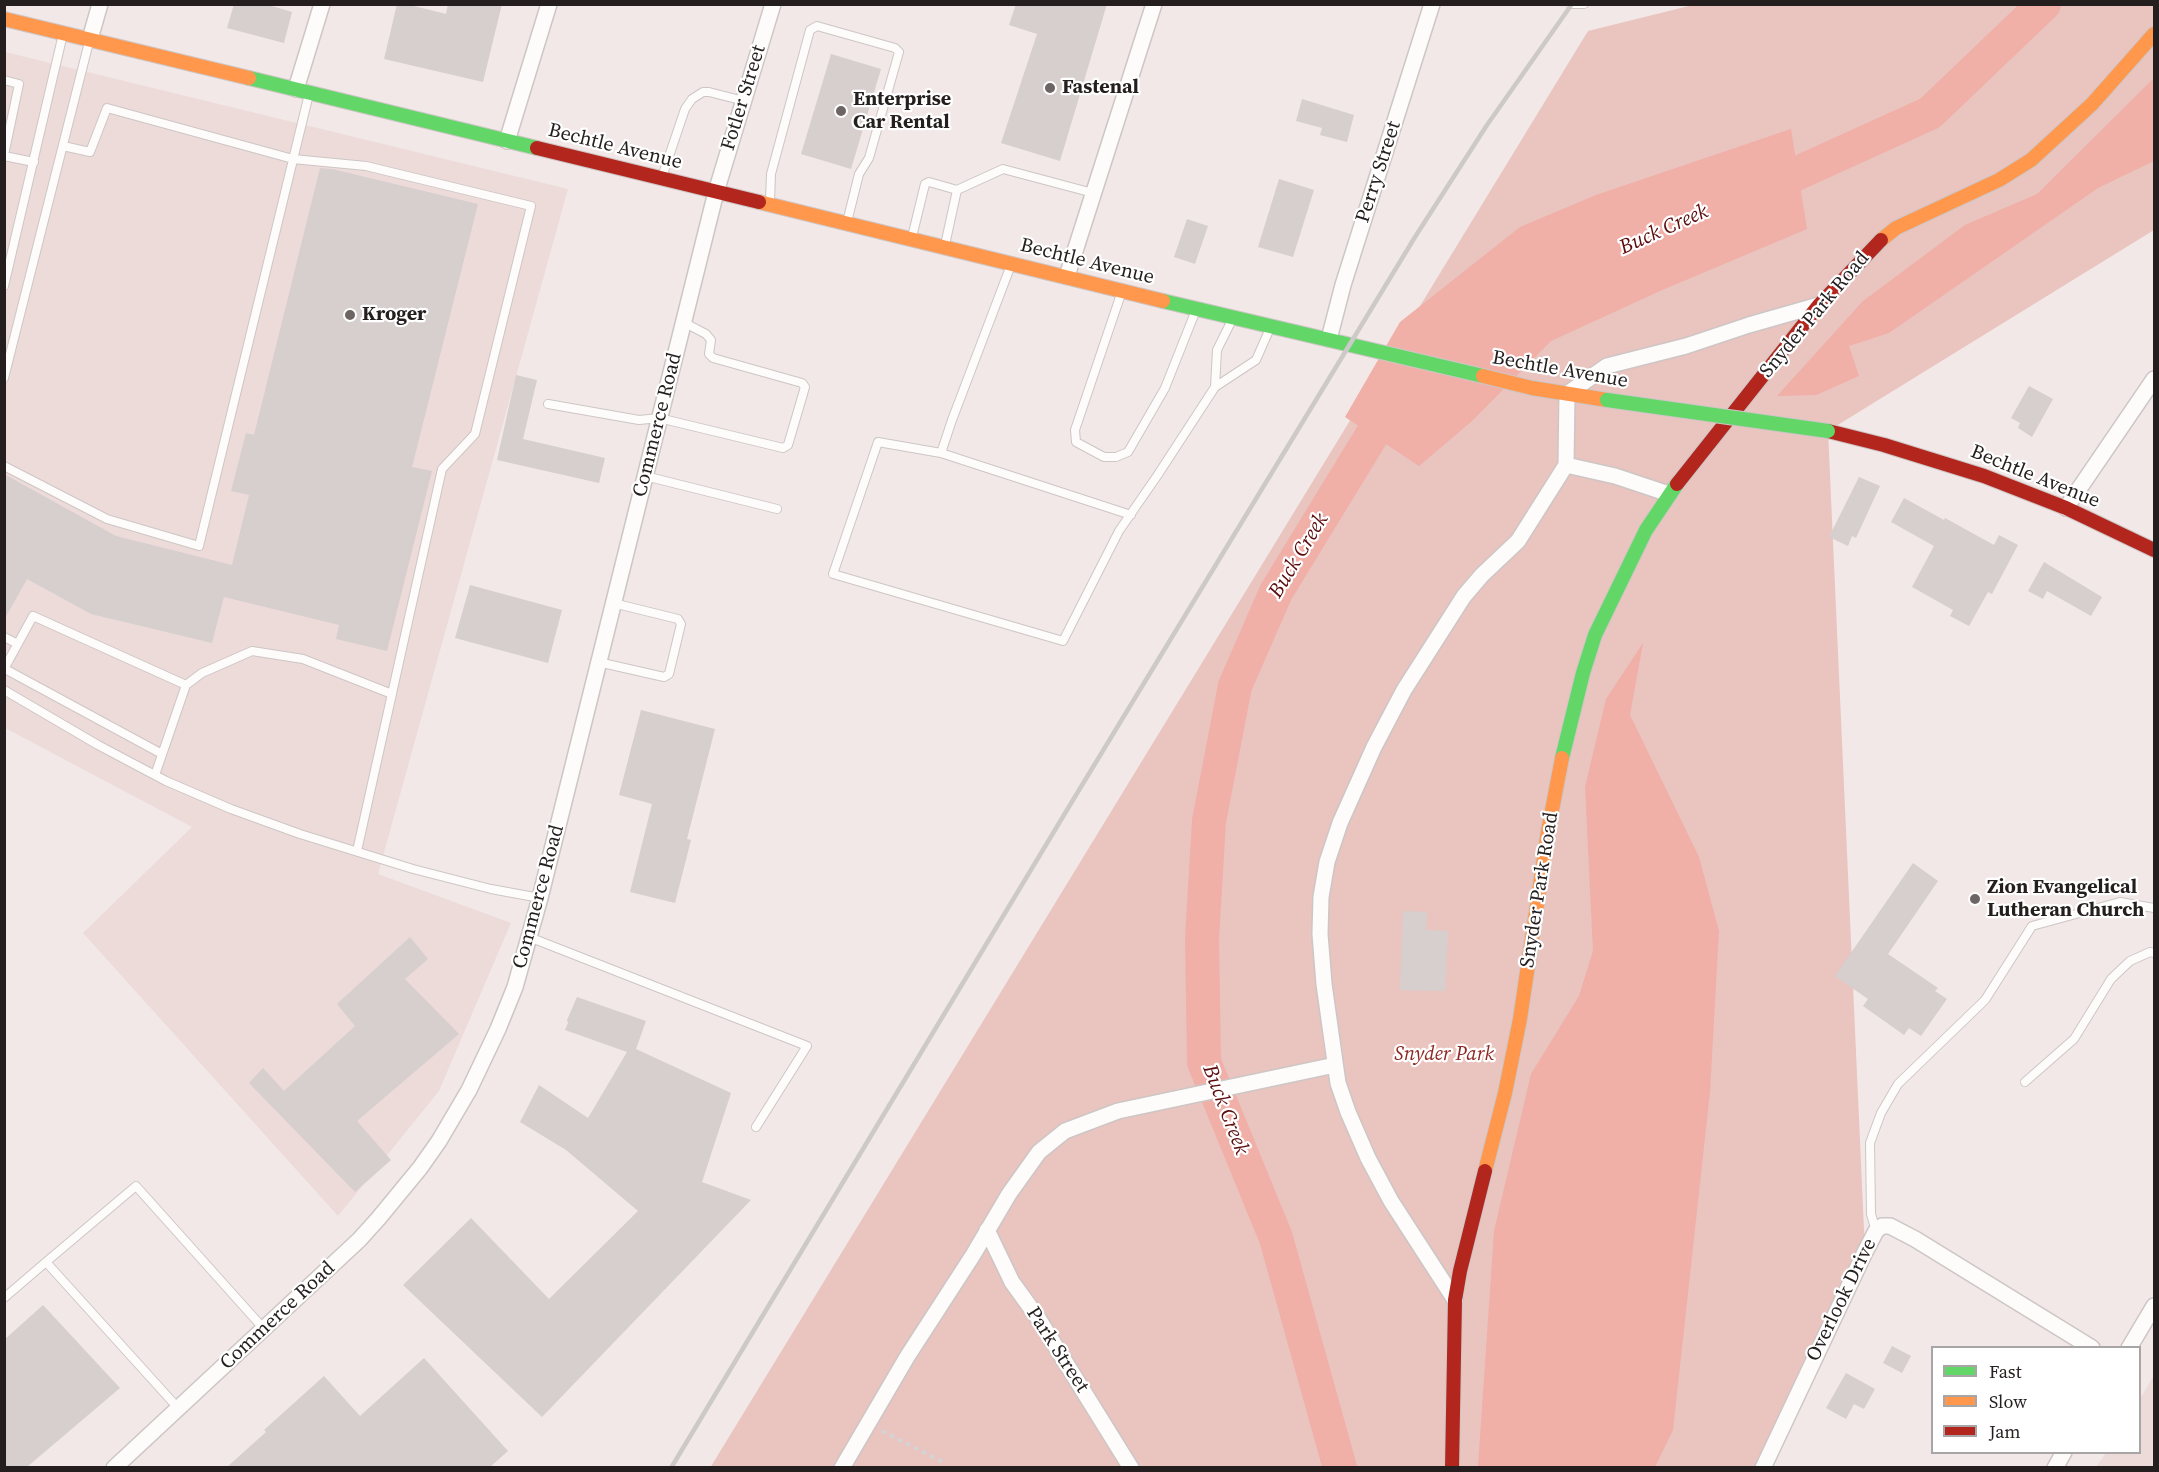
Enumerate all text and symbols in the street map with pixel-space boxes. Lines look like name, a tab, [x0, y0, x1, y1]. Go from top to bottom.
street label: Fotler Street	[717, 42, 771, 154]
place label: Fastenal	[1062, 76, 1139, 100]
marker: Fastenal	[1043, 81, 1057, 95]
place label: Enterprise Car Rental	[853, 88, 951, 135]
marker: Enterprise Car Rental	[834, 104, 848, 118]
street label: Perry Street	[1351, 118, 1407, 226]
street label: Bechtle Avenue	[546, 119, 684, 175]
water label: Buck Creek	[1616, 199, 1712, 261]
street label: Bechtle Avenue	[1018, 234, 1156, 290]
street label: Snyder Park Road	[1755, 247, 1875, 383]
place label: Kroger	[362, 303, 426, 327]
marker: Kroger	[343, 308, 357, 322]
street label: Bechtle Avenue	[1490, 346, 1630, 394]
street label: Commerce Road	[628, 350, 688, 500]
street label: Bechtle Avenue	[1967, 440, 2103, 514]
water label: Buck Creek	[1264, 509, 1334, 603]
street label: Snyder Park Road	[1516, 810, 1564, 970]
street label: Commerce Road	[508, 822, 570, 972]
place label: Zion Evangelical Lutheran Church	[1987, 876, 2144, 923]
marker: Zion Evangelical Lutheran Church	[1968, 892, 1982, 906]
park label: Snyder Park	[1394, 1043, 1494, 1067]
water label: Buck Creek	[1196, 1061, 1254, 1159]
street label: Overlook Drive	[1802, 1235, 1882, 1365]
street label: Commerce Road	[216, 1257, 340, 1375]
street label: Park Street	[1020, 1303, 1094, 1397]
legend	[1931, 1346, 2141, 1454]
text: Fast	[1989, 1359, 2022, 1384]
text: Slow	[1989, 1389, 2027, 1414]
text: Jam	[1989, 1419, 2021, 1444]

